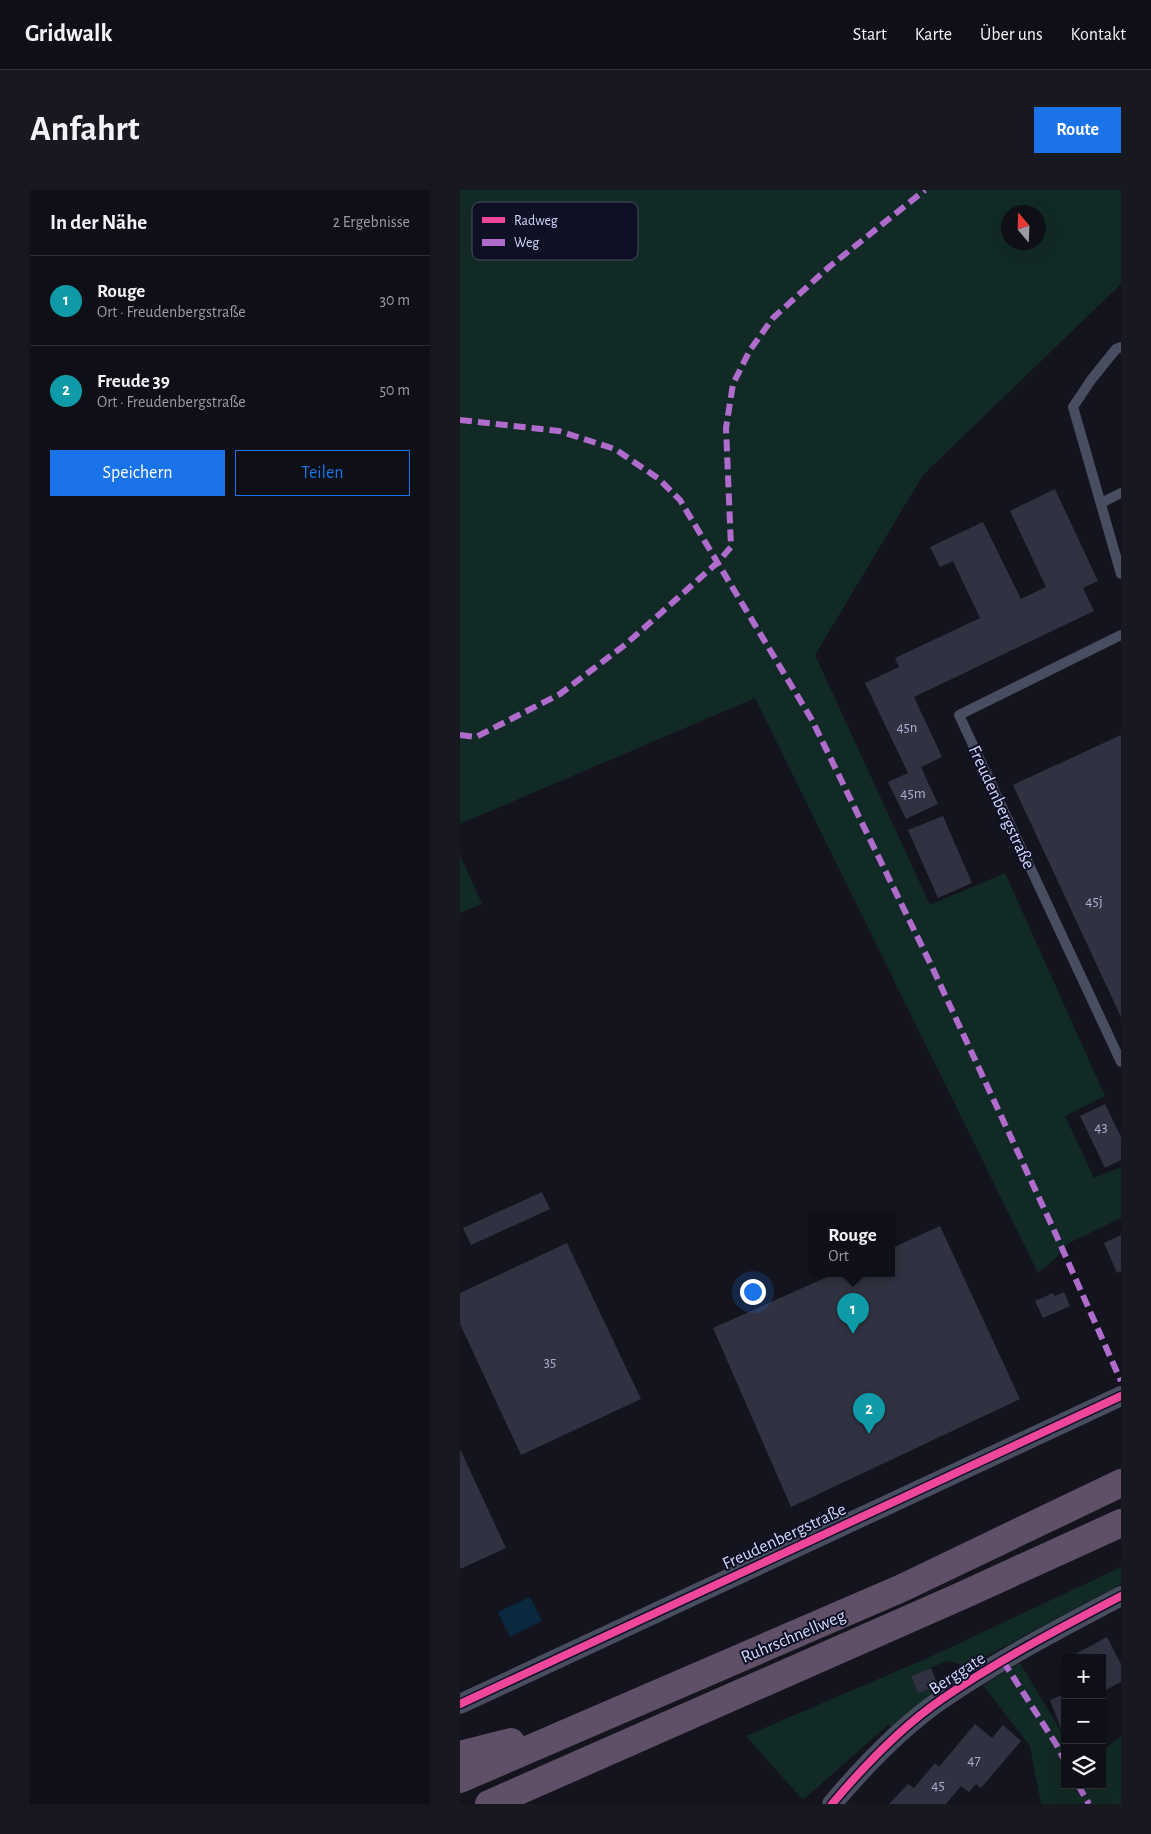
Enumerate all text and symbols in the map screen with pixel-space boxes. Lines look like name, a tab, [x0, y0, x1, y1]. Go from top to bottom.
text: Gridwalk	[25, 22, 112, 46]
text: Start	[853, 26, 887, 44]
text: Karte	[915, 26, 952, 44]
text: Über uns	[980, 26, 1043, 44]
text: Kontakt	[1071, 26, 1126, 44]
button: Route	[1034, 107, 1121, 153]
text: Anfahrt	[30, 112, 140, 147]
legend	[472, 202, 638, 260]
north arrow	[1001, 205, 1046, 250]
text: In der Nähe	[50, 212, 147, 233]
text: 2 Ergebnisse	[333, 214, 410, 230]
text: Radweg	[514, 214, 558, 228]
text: Weg	[514, 236, 539, 250]
text: Rouge	[97, 282, 145, 301]
text: 1	[63, 292, 69, 308]
text: 30 m	[380, 292, 410, 308]
text: Ort · Freudenbergstraße	[97, 304, 246, 320]
text: Freude 39	[97, 372, 170, 391]
text: 2	[62, 382, 70, 398]
text: 50 m	[379, 382, 410, 398]
text: Ort · Freudenbergstraße	[97, 394, 246, 410]
button: Speichern	[50, 450, 225, 496]
button: Teilen	[235, 450, 410, 496]
house number: 45n	[896, 720, 918, 735]
street label: Freudenbergstraße	[965, 743, 1038, 872]
house number: 45m	[900, 786, 926, 801]
house number: 45j	[1085, 894, 1103, 909]
house number: 43	[1094, 1120, 1108, 1135]
popup	[810, 1212, 895, 1277]
text: Rouge	[828, 1226, 877, 1245]
text: Ort	[828, 1248, 849, 1264]
your location	[740, 1279, 766, 1305]
pin: 1	[837, 1293, 869, 1334]
house number: 35	[544, 1355, 556, 1370]
pin: 2	[853, 1393, 885, 1434]
street label: Freudenbergstraße	[720, 1500, 849, 1573]
street label: Ruhrschnellweg	[738, 1607, 849, 1667]
street label: Berggate	[926, 1649, 989, 1699]
map controls	[1061, 1654, 1106, 1789]
button: +	[1061, 1654, 1106, 1699]
button: −	[1061, 1699, 1106, 1744]
button: layers	[1061, 1744, 1106, 1789]
house number: 47	[967, 1753, 981, 1768]
house number: 45	[931, 1778, 945, 1793]

